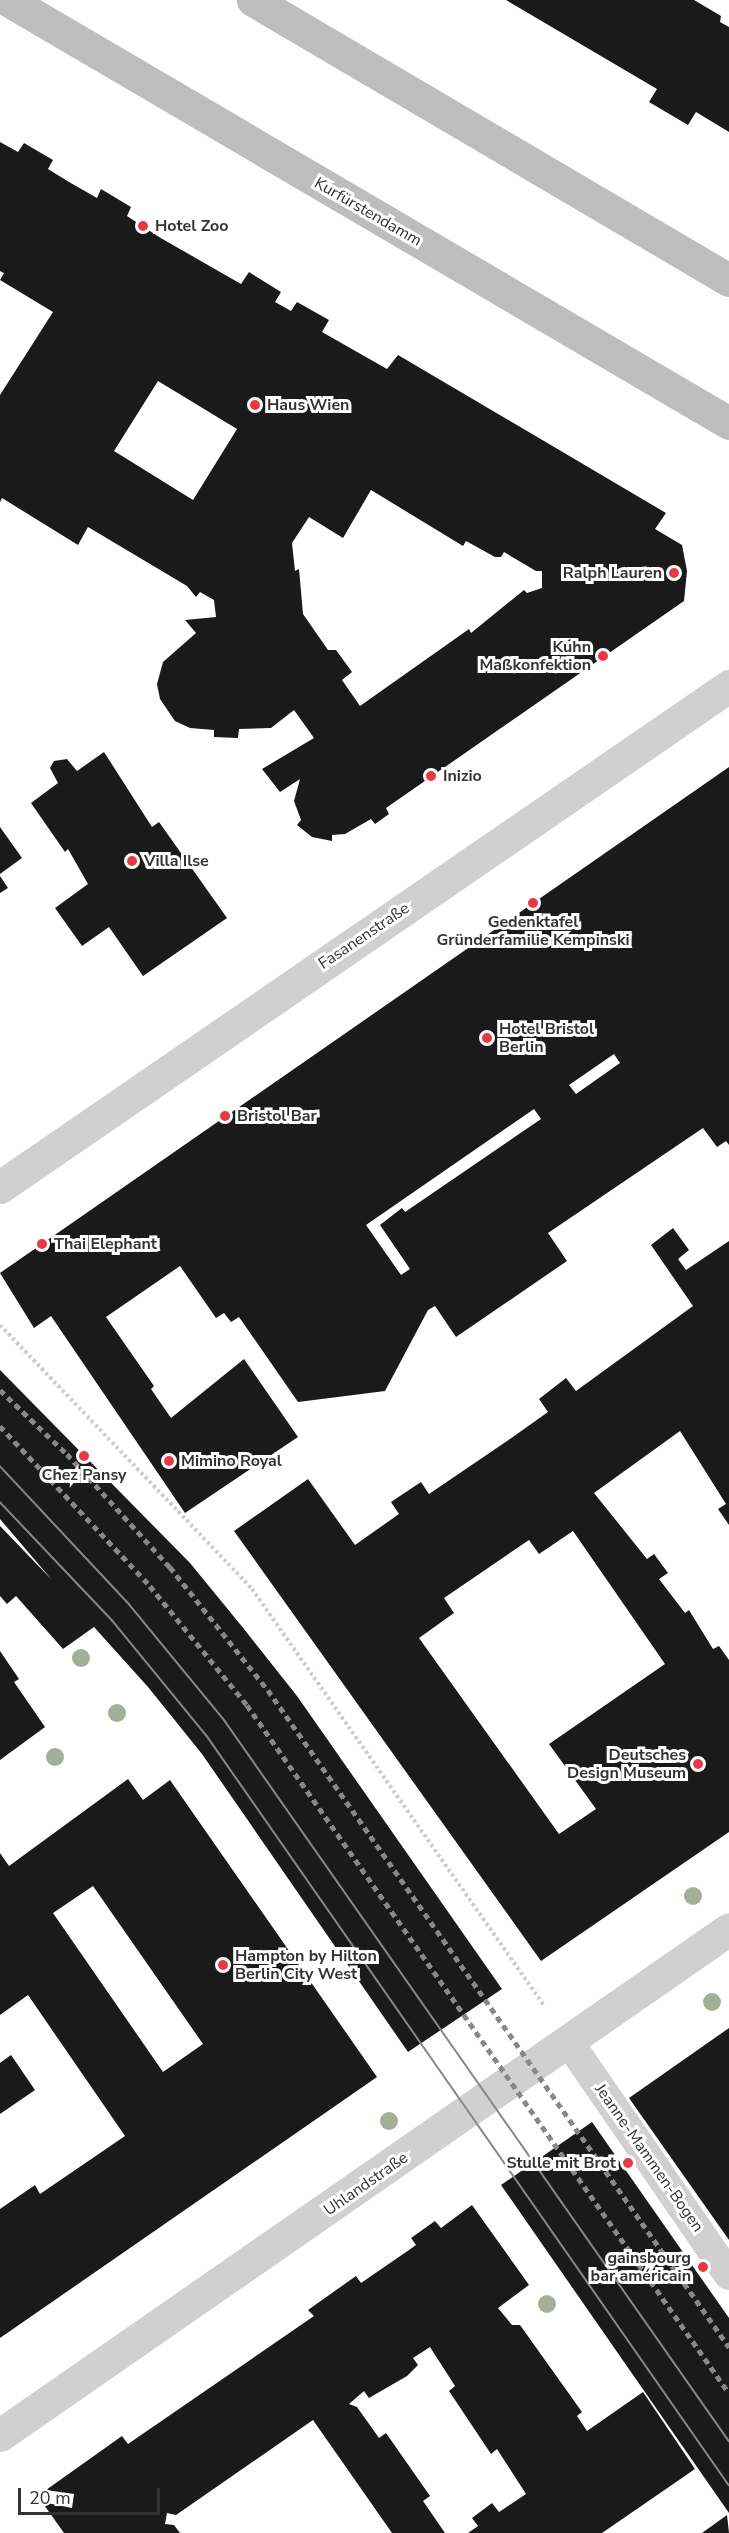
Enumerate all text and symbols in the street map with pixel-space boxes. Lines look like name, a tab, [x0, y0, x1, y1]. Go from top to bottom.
street label: Kurfürstendamm	[311, 173, 425, 251]
place label: Hotel Zoo	[155, 216, 229, 236]
marker: Hotel Zoo	[136, 219, 150, 233]
place label: Haus Wien	[267, 395, 349, 415]
marker: Haus Wien	[248, 398, 262, 412]
place label: Ralph Lauren	[563, 563, 662, 583]
marker: Ralph Lauren	[667, 566, 681, 580]
place label: Kuhn Maßkonfektion	[479, 637, 591, 675]
marker: Kuhn Maßkonfektion	[596, 649, 610, 663]
place label: Inizio	[443, 766, 482, 786]
marker: Inizio	[424, 769, 438, 783]
place label: Villa Ilse	[144, 851, 209, 871]
marker: Villa Ilse	[125, 854, 139, 868]
marker: Gedenktafel Gründerfamilie Kempinski	[526, 896, 540, 910]
street label: Fasanenstraße	[315, 899, 413, 973]
place label: Gedenktafel Gründerfamilie Kempinski	[436, 912, 630, 950]
place label: Hotel Bristol Berlin	[499, 1019, 594, 1057]
marker: Hotel Bristol Berlin	[480, 1031, 494, 1045]
place label: Bristol Bar	[237, 1106, 317, 1126]
marker: Bristol Bar	[218, 1109, 232, 1123]
place label: Thai Elephant	[54, 1234, 157, 1254]
marker: Thai Elephant	[35, 1237, 49, 1251]
marker: Chez Pansy	[77, 1449, 91, 1463]
place label: Mimino Royal	[181, 1451, 282, 1471]
marker: Mimino Royal	[162, 1454, 176, 1468]
place label: Chez Pansy	[42, 1465, 126, 1485]
place label: Deutsches Design Museum	[567, 1745, 686, 1783]
marker: Deutsches Design Museum	[691, 1757, 705, 1771]
place label: Hampton by Hilton Berlin City West	[235, 1946, 377, 1984]
marker: Hampton by Hilton Berlin City West	[216, 1958, 230, 1972]
street label: Jeanne-Mammen-Bogen	[591, 2080, 707, 2236]
street label: Uhlandstraße	[320, 2148, 412, 2220]
place label: Stulle mit Brot	[506, 2153, 616, 2173]
marker: Stulle mit Brot	[621, 2156, 635, 2170]
place label: gainsbourg bar américain	[591, 2248, 691, 2286]
marker: gainsbourg bar américain	[696, 2260, 710, 2274]
scale bar	[21, 2476, 164, 2514]
text: 20 m	[29, 2486, 71, 2510]

